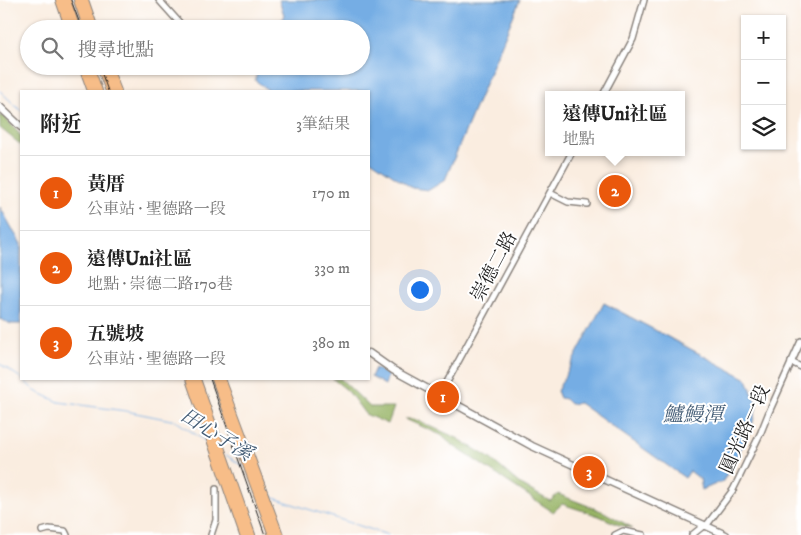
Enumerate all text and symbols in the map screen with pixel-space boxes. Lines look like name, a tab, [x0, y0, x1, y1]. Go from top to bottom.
map controls	[741, 15, 786, 150]
button: +	[741, 15, 786, 60]
search box	[20, 20, 370, 75]
icon: search	[38, 34, 66, 62]
text: 搜尋地點	[78, 39, 154, 62]
button: −	[741, 60, 786, 105]
popup	[545, 91, 685, 156]
text: 遠傳Uni社區	[562, 103, 668, 126]
button: layers	[741, 105, 786, 150]
text: 附近	[40, 112, 82, 138]
text: 3筆結果	[296, 114, 350, 134]
text: 地點	[562, 129, 594, 149]
pin: 2	[599, 172, 631, 210]
text: 黃厝	[87, 173, 125, 196]
text: 1	[53, 183, 59, 203]
text: 170 m	[312, 183, 350, 203]
text: 公車站 · 聖德路一段	[87, 199, 226, 219]
street label: 崇德二路	[466, 228, 522, 306]
text: 遠傳Uni社區	[87, 248, 192, 271]
text: 2	[52, 258, 60, 278]
text: 330 m	[314, 258, 350, 278]
text: 地點 · 崇德二路170巷	[87, 274, 233, 294]
your location	[407, 277, 433, 303]
text: 五號坡	[87, 323, 144, 346]
text: 3	[53, 333, 59, 353]
text: 380 m	[312, 333, 350, 353]
text: 公車站 · 聖德路一段	[87, 349, 226, 369]
pin: 1	[427, 378, 459, 416]
street label: 圓光路一段	[716, 382, 775, 478]
water label: 田心子溪	[176, 403, 258, 468]
water label: 鱸鰻潭	[663, 403, 726, 428]
pin: 3	[573, 453, 605, 491]

